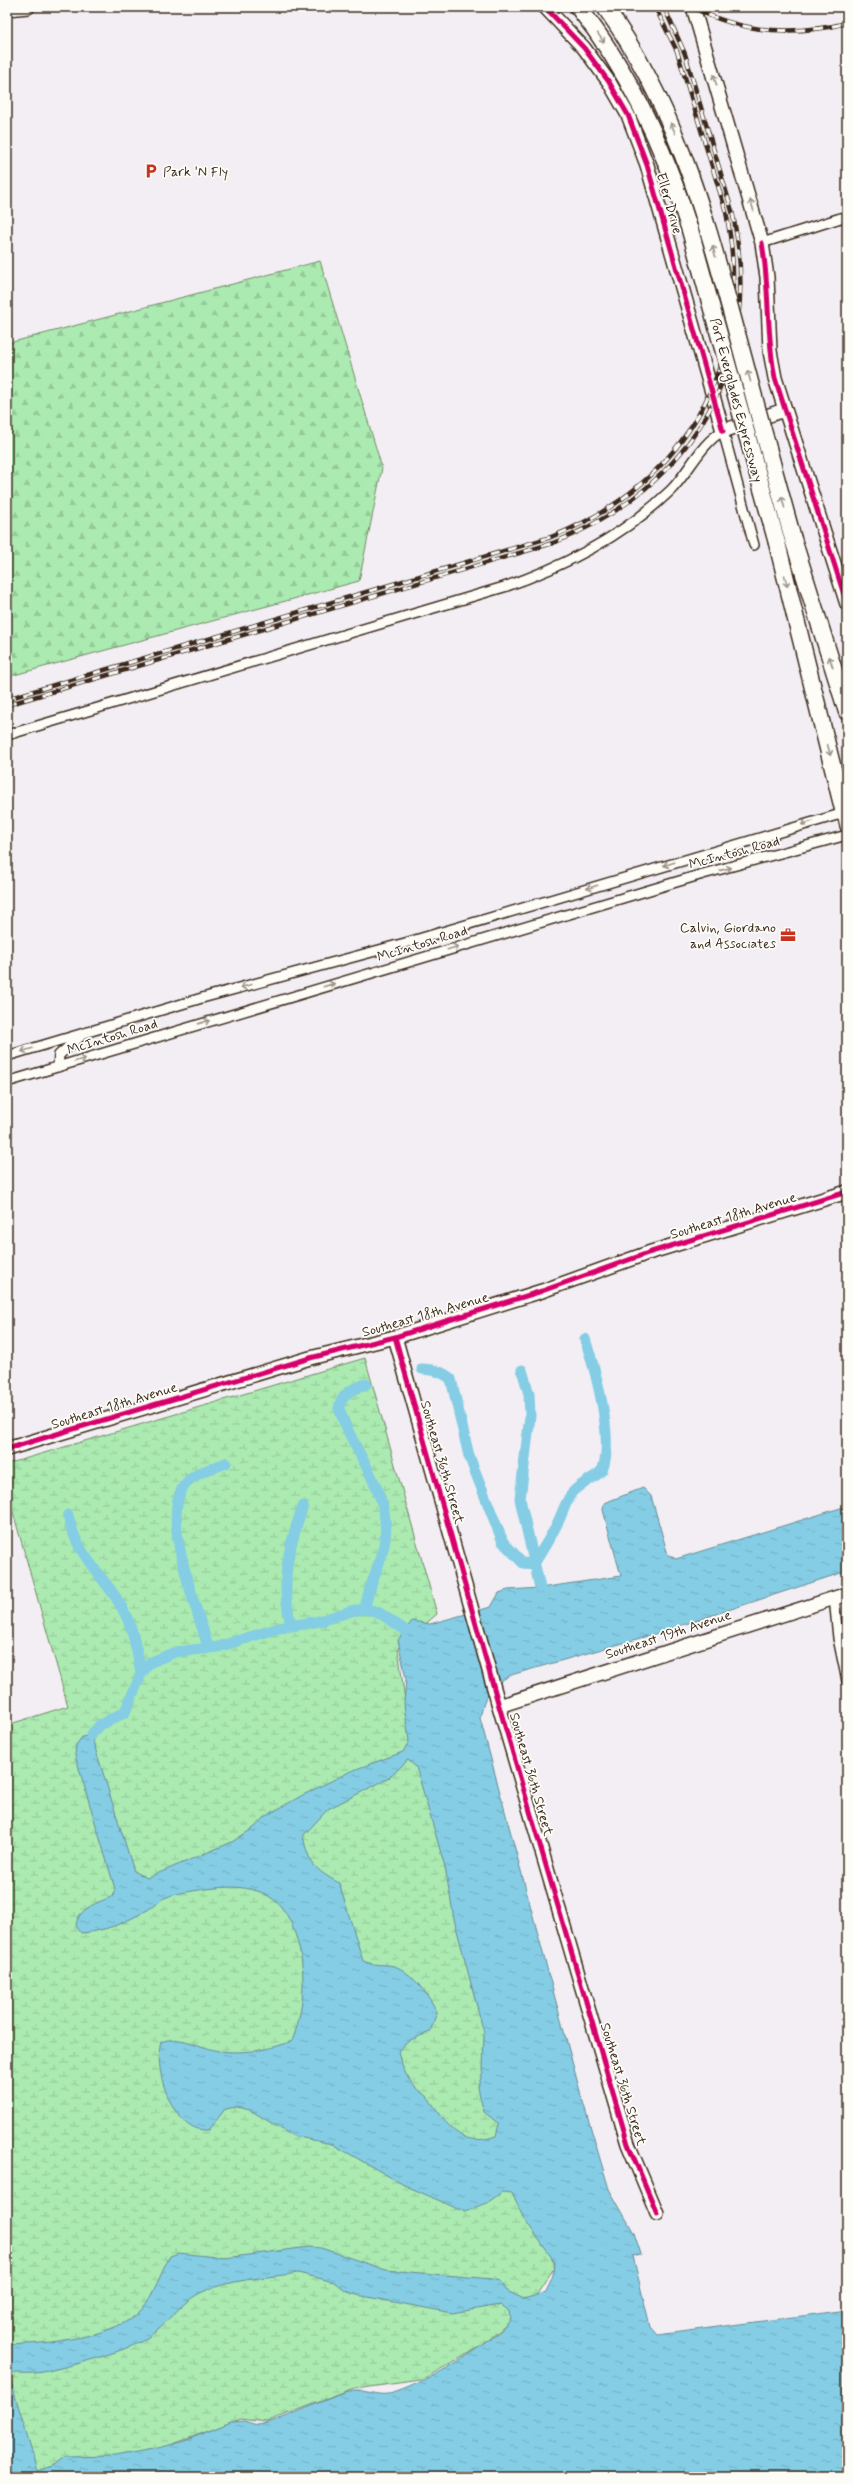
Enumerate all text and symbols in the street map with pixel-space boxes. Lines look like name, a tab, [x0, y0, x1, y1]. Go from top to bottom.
one-way arrow	[597, 33, 605, 44]
one-way arrow	[711, 74, 718, 87]
one-way arrow	[669, 122, 676, 134]
parking icon: Park 'N Fly	[142, 162, 160, 180]
place label: Park 'N Fly	[163, 163, 228, 181]
street label: Eller Drive	[652, 171, 686, 236]
one-way arrow	[748, 199, 755, 212]
one-way arrow	[710, 245, 717, 258]
street label: Port Everglades Expressway	[704, 316, 767, 485]
one-way arrow	[744, 370, 752, 383]
one-way arrow	[779, 495, 786, 508]
one-way arrow	[782, 575, 790, 588]
one-way arrow	[827, 656, 835, 668]
one-way arrow	[826, 743, 833, 756]
one-way arrow	[800, 820, 813, 827]
street label: McIntosh Road	[687, 832, 782, 874]
one-way arrow	[662, 861, 675, 868]
one-way arrow	[719, 864, 732, 872]
one-way arrow	[586, 884, 599, 891]
place label: Calvin, Giordano and Associates	[680, 919, 776, 953]
street label: McIntosh Road	[375, 922, 470, 966]
office icon: Calvin, Giordano and Associates	[779, 926, 797, 944]
one-way arrow	[446, 944, 459, 951]
one-way arrow	[322, 981, 335, 988]
one-way arrow	[240, 983, 253, 990]
street label: McIntosh Road	[65, 1015, 160, 1059]
one-way arrow	[197, 1018, 210, 1025]
one-way arrow	[21, 1047, 34, 1054]
one-way arrow	[73, 1056, 86, 1063]
street label: Southeast 18th Avenue	[668, 1188, 799, 1244]
street label: Southeast 18th Avenue	[360, 1288, 491, 1342]
street label: Southeast 18th Avenue	[49, 1378, 180, 1434]
street label: Southeast 36th Street	[416, 1399, 468, 1527]
street label: Southeast 19th Avenue	[603, 1606, 734, 1664]
street label: Southeast 36th Street	[505, 1711, 557, 1839]
street label: Southeast 36th Street	[596, 2021, 650, 2149]

